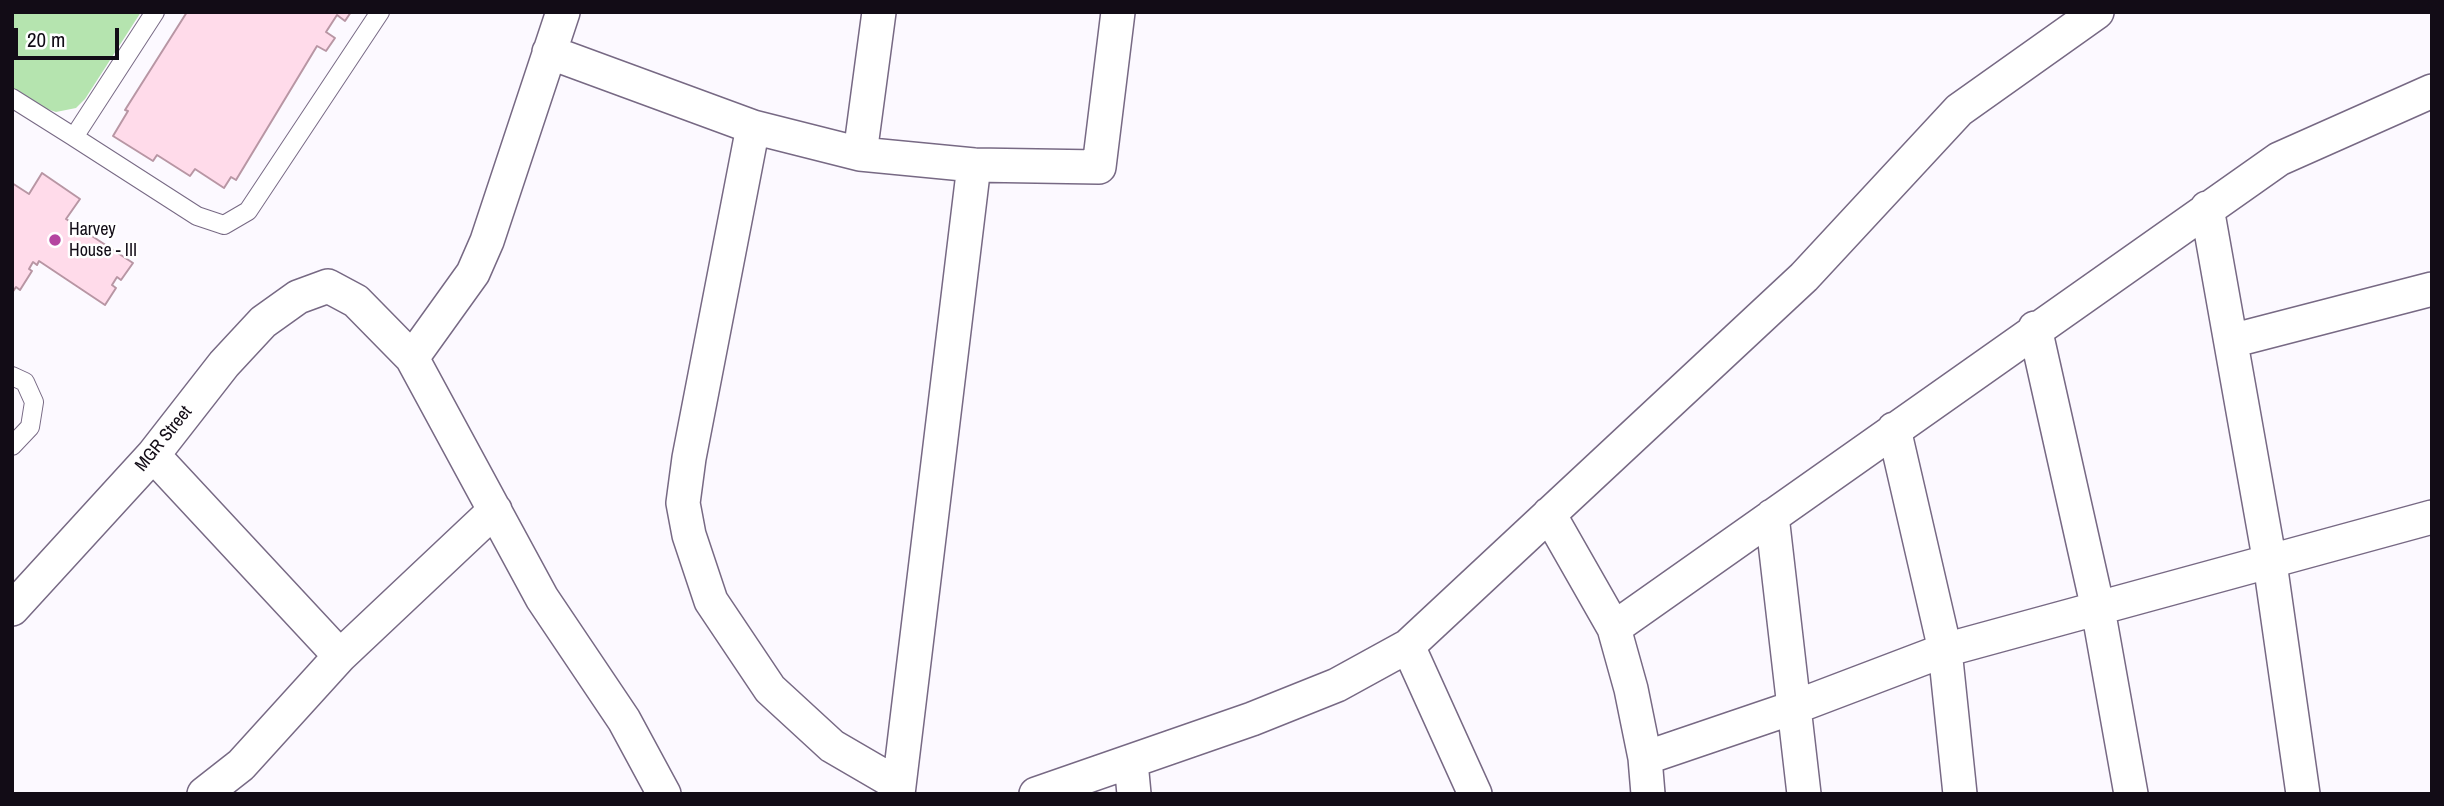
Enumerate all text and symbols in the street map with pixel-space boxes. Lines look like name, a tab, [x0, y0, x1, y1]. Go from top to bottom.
scale bar	[18, 14, 122, 58]
text: 20 m	[27, 25, 65, 54]
place label: Harvey House - III	[69, 219, 137, 262]
marker: Harvey House - III	[47, 232, 63, 248]
street label: MGR Street	[131, 402, 197, 476]

